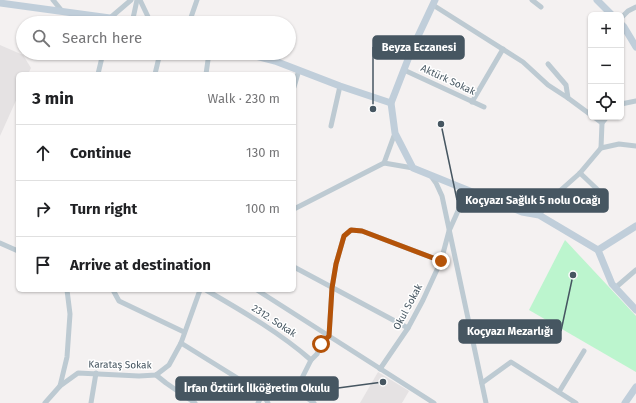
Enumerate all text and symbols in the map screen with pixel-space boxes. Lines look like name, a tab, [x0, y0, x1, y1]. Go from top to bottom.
map controls	[588, 12, 624, 120]
button: +	[588, 12, 624, 48]
search box	[16, 16, 296, 60]
icon: search	[30, 27, 52, 49]
text: Search here	[62, 29, 142, 47]
callout: Beyza Eczanesi	[373, 36, 464, 59]
text: Beyza Eczanesi	[382, 41, 456, 54]
button: −	[588, 48, 624, 84]
street label: Aktürk Sokak	[419, 62, 478, 98]
button: locate	[588, 84, 624, 120]
text: 3 min	[32, 88, 74, 109]
text: Walk · 230 m	[208, 91, 280, 106]
icon: ahead	[32, 142, 54, 164]
text: Continue	[70, 144, 131, 162]
text: 130 m	[246, 145, 280, 160]
callout: Koçyazı Sağlık 5 nolu Ocağı	[457, 189, 608, 212]
text: Koçyazı Sağlık 5 nolu Ocağı	[465, 194, 601, 207]
icon: right	[32, 198, 54, 220]
text: Turn right	[70, 200, 137, 218]
text: 100 m	[245, 201, 280, 216]
route end	[432, 252, 450, 270]
icon: arrive	[32, 254, 54, 276]
text: Arrive at destination	[70, 256, 211, 274]
street label: Okul Sokak	[391, 281, 425, 332]
street label: 2312. Sokak	[249, 302, 299, 340]
callout: Koçyazı Mezarlığı	[459, 320, 561, 343]
text: Koçyazı Mezarlığı	[467, 325, 553, 338]
route start	[312, 335, 330, 353]
street label: Karataş Sokak	[88, 358, 153, 372]
callout: İrfan Öztürk İlköğretim Okulu	[176, 377, 338, 400]
text: İrfan Öztürk İlköğretim Okulu	[184, 382, 330, 395]

